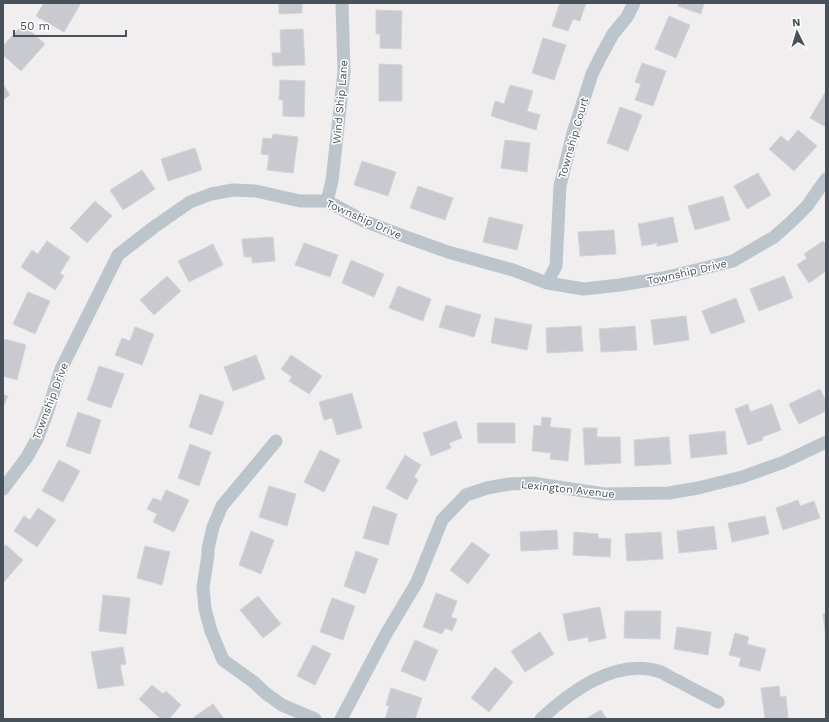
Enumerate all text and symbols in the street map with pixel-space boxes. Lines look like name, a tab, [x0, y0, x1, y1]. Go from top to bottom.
scale bar	[14, 12, 126, 38]
north arrow	[777, 12, 817, 52]
text: N	[792, 16, 801, 29]
text: 50 m	[20, 19, 50, 33]
street label: Wind Ship Lane	[330, 59, 351, 145]
street label: Township Court	[556, 96, 591, 180]
street label: Township Drive	[324, 197, 404, 242]
street label: Township Drive	[646, 257, 728, 288]
street label: Township Drive	[30, 361, 71, 442]
street label: Lexington Avenue	[520, 478, 615, 501]

